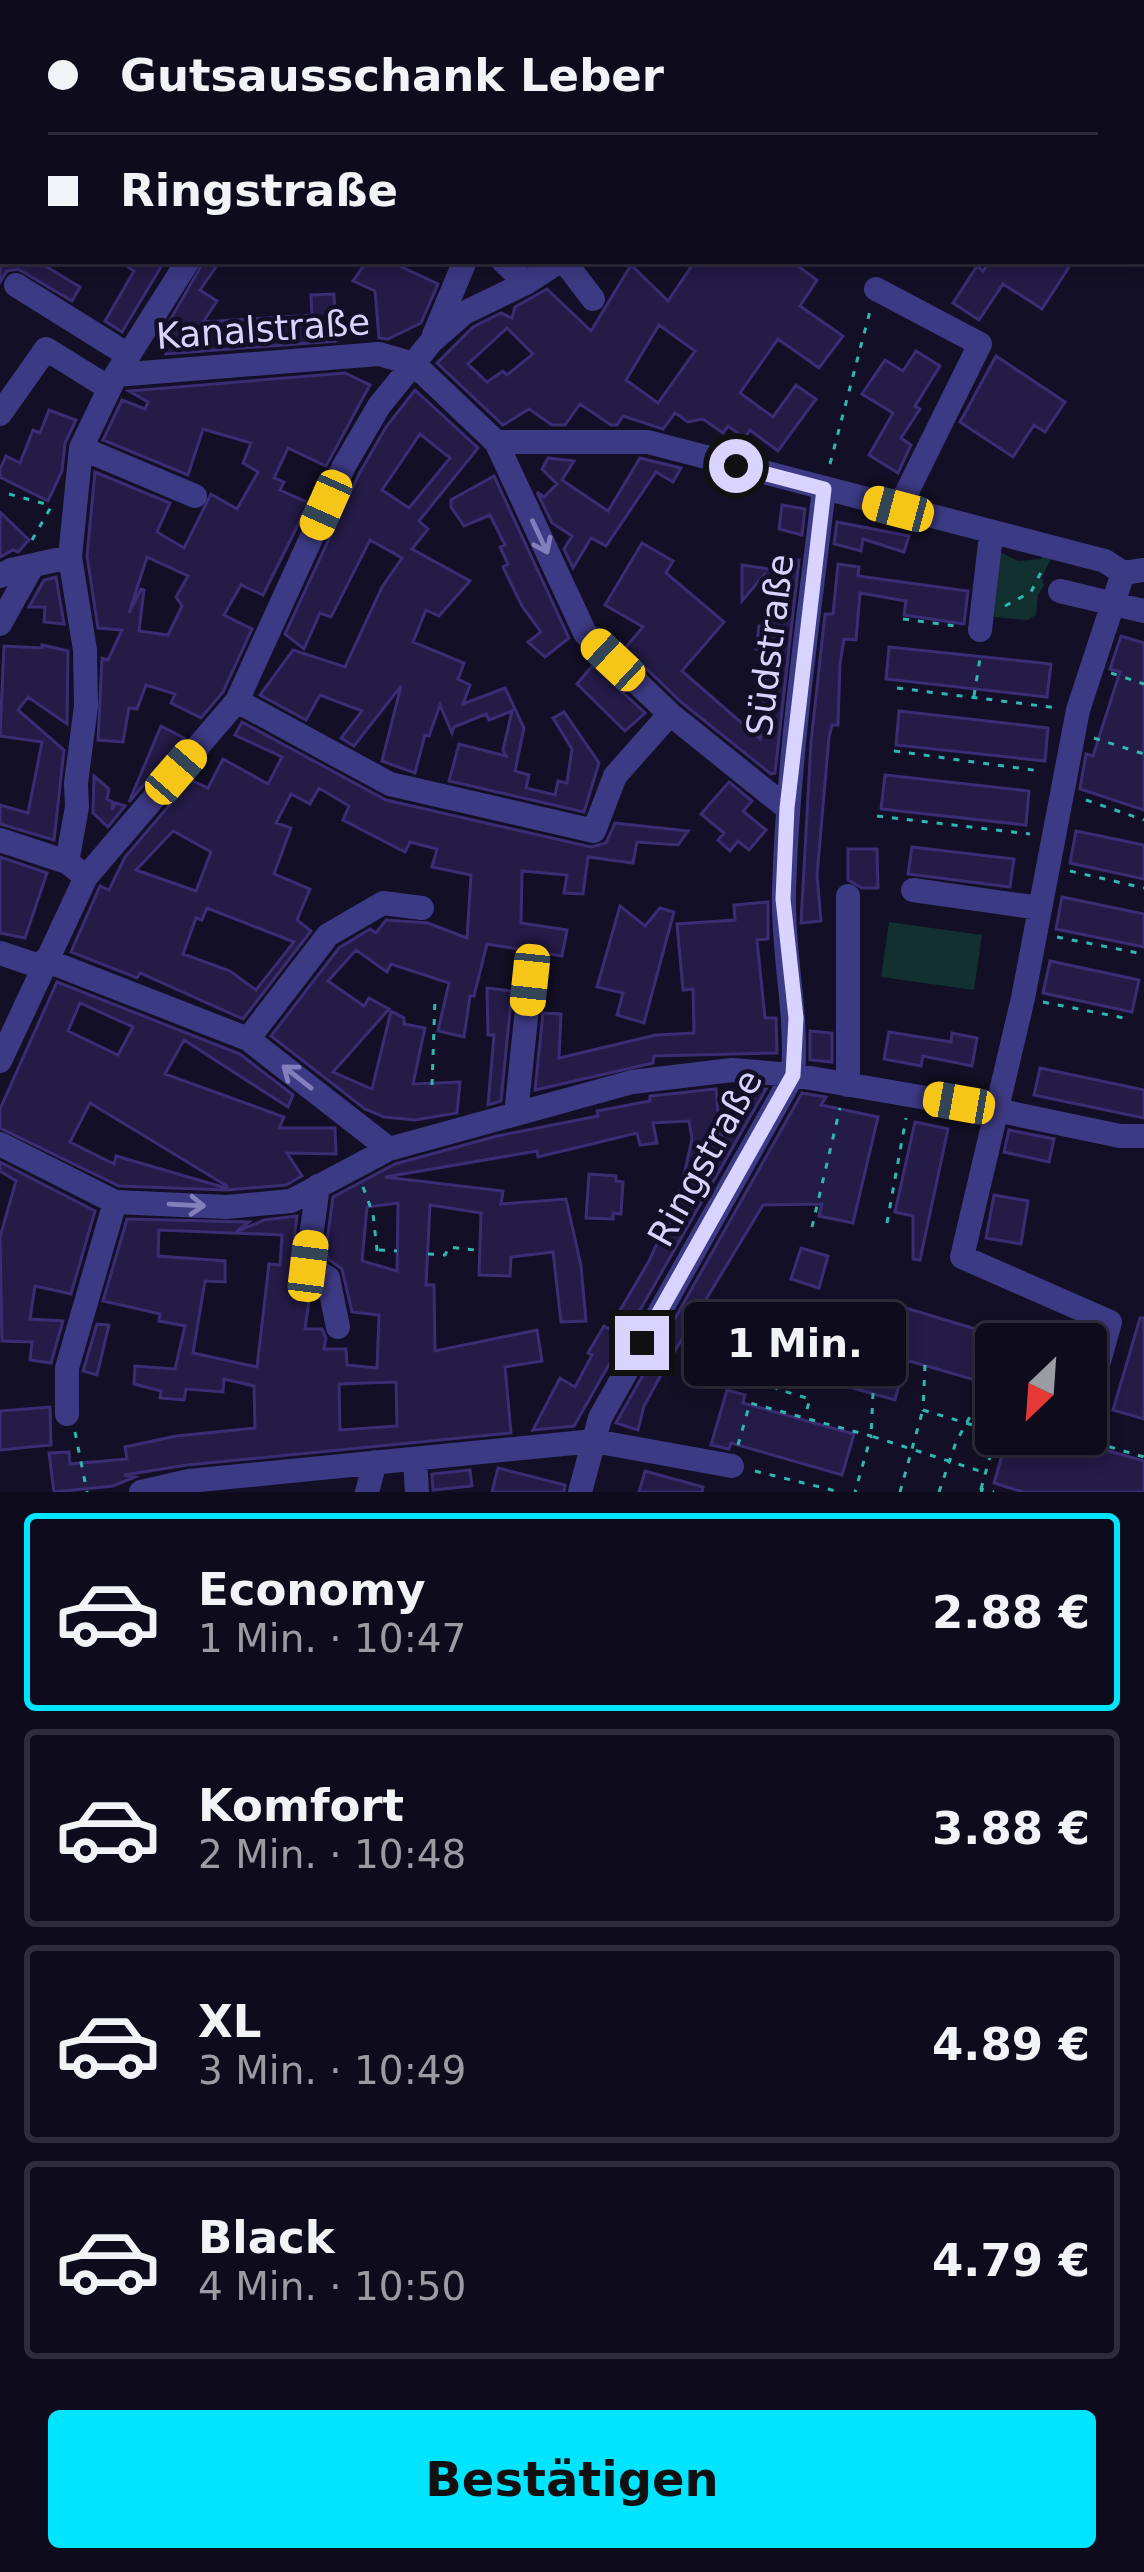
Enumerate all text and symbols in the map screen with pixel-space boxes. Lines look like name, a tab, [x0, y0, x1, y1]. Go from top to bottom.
text: Gutsausschank Leber	[120, 49, 664, 102]
text: Ringstraße	[120, 164, 398, 217]
street label: Kanalstraße	[155, 301, 371, 357]
route start	[709, 439, 763, 493]
car	[295, 465, 357, 545]
car	[859, 482, 937, 536]
one-way arrow	[530, 518, 552, 554]
street label: Südstraße	[738, 552, 802, 738]
car	[574, 622, 652, 698]
car	[139, 733, 213, 811]
car	[508, 942, 552, 1018]
street label: Ringstraße	[640, 1063, 770, 1253]
one-way arrow	[281, 1064, 313, 1091]
car	[920, 1079, 998, 1127]
one-way arrow	[167, 1194, 206, 1217]
car	[286, 1228, 330, 1304]
callout: 1 Min.	[684, 1301, 906, 1385]
route end	[615, 1316, 669, 1370]
text: 1 Min.	[727, 1321, 863, 1366]
north arrow	[975, 1323, 1107, 1455]
map controls	[975, 1323, 1107, 1455]
icon: car	[54, 1558, 162, 1666]
text: Economy	[198, 1563, 426, 1616]
text: 2.88 €	[932, 1586, 1090, 1639]
text: 1 Min. · 10:47	[198, 1616, 466, 1661]
icon: car	[54, 1774, 162, 1882]
text: Komfort	[198, 1779, 404, 1832]
text: 3.88 €	[932, 1802, 1090, 1855]
text: 2 Min. · 10:48	[198, 1832, 466, 1877]
icon: car	[54, 1990, 162, 2098]
text: XL	[198, 1995, 261, 2048]
text: 4.89 €	[932, 2018, 1090, 2071]
text: 3 Min. · 10:49	[198, 2048, 466, 2093]
icon: car	[54, 2206, 162, 2314]
text: Black	[198, 2211, 335, 2264]
text: 4.79 €	[932, 2234, 1090, 2287]
text: 4 Min. · 10:50	[198, 2264, 466, 2309]
button: Bestätigen	[48, 2410, 1096, 2548]

